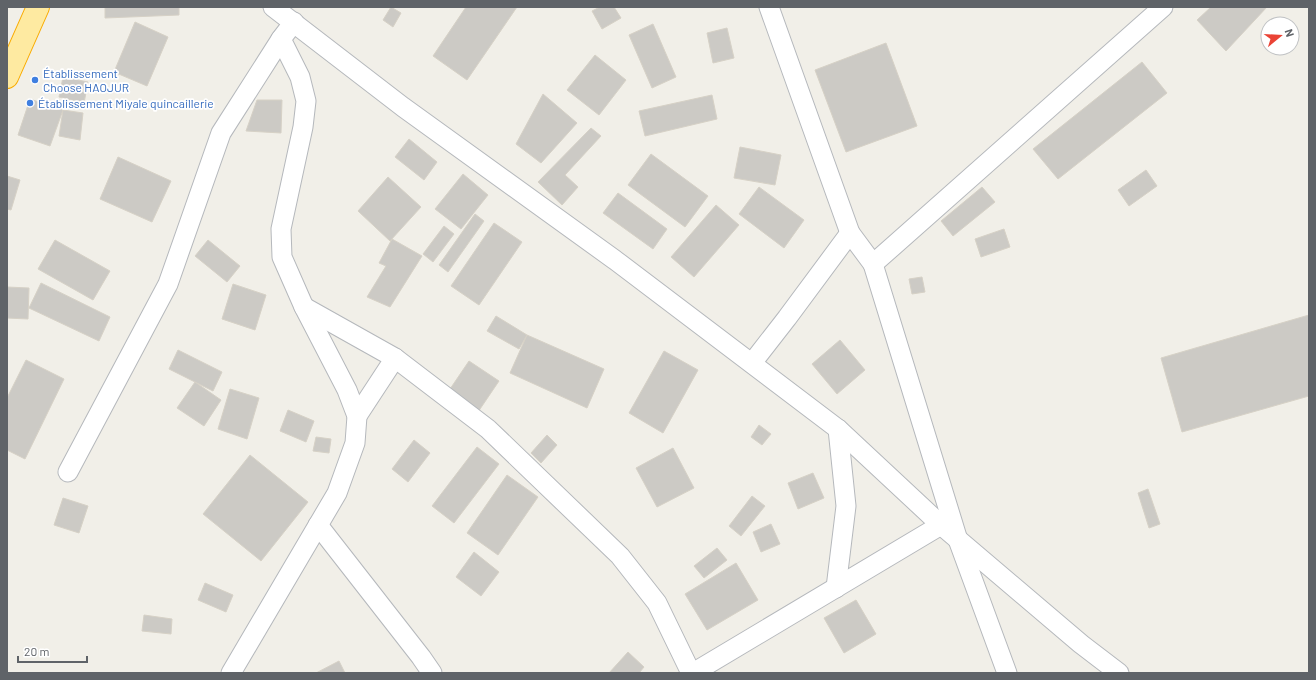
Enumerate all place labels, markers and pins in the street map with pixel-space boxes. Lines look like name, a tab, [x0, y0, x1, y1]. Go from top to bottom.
place label: Établissement Choose HAOJUR	[43, 66, 129, 94]
marker: Établissement Choose HAOJUR	[30, 75, 40, 85]
place label: Établissement Miyale quincaillerie	[38, 96, 214, 110]
marker: Établissement Miyale quincaillerie	[25, 98, 35, 108]

